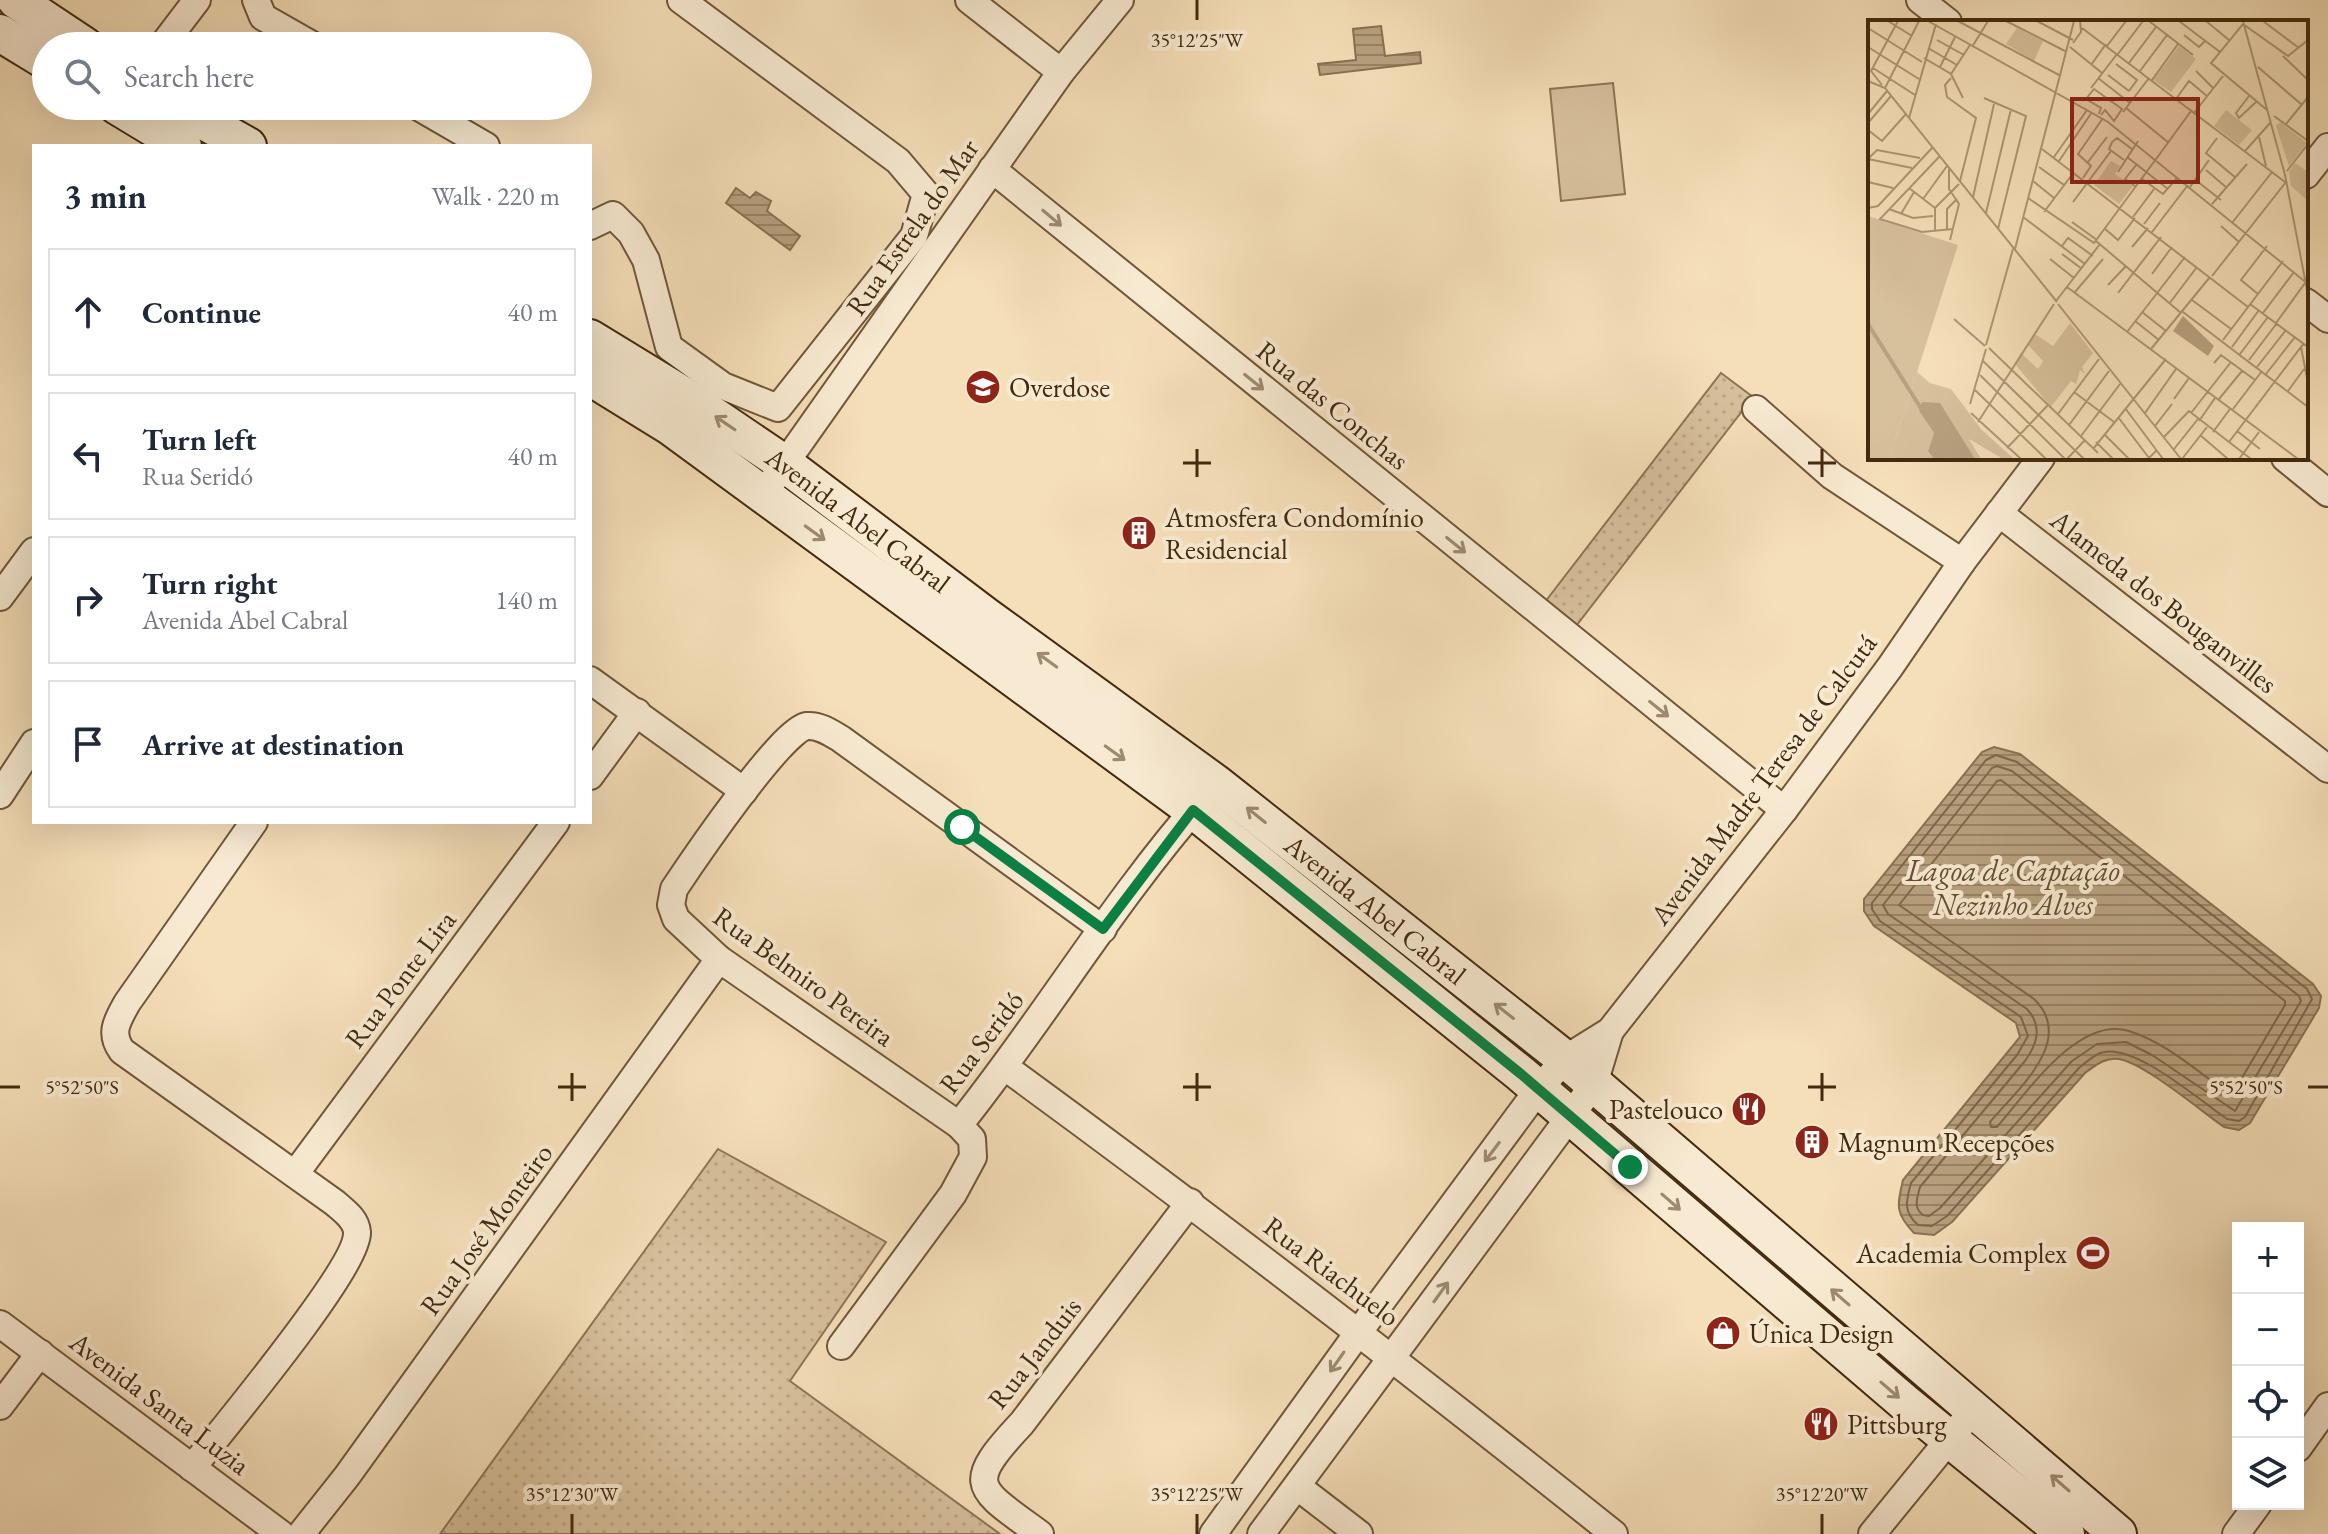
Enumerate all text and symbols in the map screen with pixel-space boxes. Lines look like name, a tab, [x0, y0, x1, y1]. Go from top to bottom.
inset map	[1868, 20, 2308, 460]
text: 35°12'25"W	[1151, 27, 1244, 53]
search box	[32, 32, 592, 120]
icon: search	[60, 54, 104, 98]
text: Search here	[124, 57, 254, 96]
street label: Rua Estrela do Mar	[838, 131, 987, 322]
text: 3 min	[64, 174, 147, 218]
text: Walk · 220 m	[432, 179, 560, 213]
one-way arrow	[1041, 209, 1062, 227]
icon: ahead	[66, 290, 110, 334]
text: Continue	[142, 293, 261, 332]
text: 40 m	[508, 295, 558, 329]
street label: Rua das Conchas	[1249, 332, 1417, 478]
school or university icon: Overdose	[964, 368, 1002, 406]
place label: Overdose	[1009, 369, 1110, 405]
one-way arrow	[1243, 374, 1264, 391]
one-way arrow	[714, 415, 736, 431]
text: Turn left	[142, 420, 256, 459]
icon: left	[66, 434, 110, 478]
street label: Avenida Abel Cabral	[758, 438, 958, 601]
text: 40 m	[508, 439, 558, 473]
text: Rua Seridó	[142, 459, 253, 493]
place label: Atmosfera Condomínio Residencial	[1164, 499, 1424, 567]
street label: Alameda dos Bouganvilles	[2042, 501, 2285, 701]
building icon: Atmosfera Condomínio Residencial	[1120, 514, 1158, 552]
one-way arrow	[804, 524, 825, 541]
one-way arrow	[1445, 537, 1466, 554]
text: Turn right	[142, 564, 278, 603]
icon: right	[66, 578, 110, 622]
text: 140 m	[495, 583, 558, 617]
text: Avenida Abel Cabral	[142, 603, 348, 637]
street label: Avenida Madre Teresa de Calcutá	[1641, 625, 1885, 933]
one-way arrow	[1036, 652, 1058, 668]
one-way arrow	[1648, 700, 1669, 717]
icon: arrive	[66, 722, 110, 766]
text: Arrive at destination	[142, 725, 404, 764]
one-way arrow	[1104, 744, 1125, 761]
one-way arrow	[1246, 806, 1266, 824]
route start	[944, 809, 980, 845]
street label: Avenida Abel Cabral	[1276, 826, 1474, 993]
water label: Lagoa de Captação Nezinho Alves	[1905, 851, 2120, 924]
street label: Rua Belmiro Pereira	[706, 898, 902, 1054]
street label: Rua Ponte Lira	[337, 902, 464, 1055]
street label: Rua Seridó	[931, 983, 1031, 1101]
one-way arrow	[1493, 1002, 1515, 1019]
text: 5°52'50"S	[45, 1074, 119, 1100]
text: 5°52'50"S	[2209, 1074, 2283, 1100]
restaurant icon: Pastelouco	[1730, 1090, 1768, 1128]
place label: Pastelouco	[1609, 1091, 1723, 1127]
building icon: Magnum Recepções	[1793, 1123, 1831, 1161]
place label: Magnum Recepções	[1838, 1124, 2055, 1160]
street label: Rua José Monteiro	[412, 1136, 560, 1322]
one-way arrow	[1483, 1141, 1500, 1163]
route end	[1612, 1149, 1648, 1185]
one-way arrow	[1661, 1193, 1681, 1211]
street label: Rua Riachuelo	[1257, 1208, 1407, 1334]
map controls	[2232, 1222, 2304, 1510]
button: +	[2232, 1222, 2304, 1294]
sports icon: Academia Complex	[2074, 1234, 2112, 1272]
place label: Academia Complex	[1855, 1235, 2067, 1271]
one-way arrow	[1433, 1281, 1449, 1303]
one-way arrow	[1830, 1288, 1850, 1306]
street label: Rua Janduis	[979, 1290, 1089, 1416]
button: −	[2232, 1294, 2304, 1366]
shop icon: Única Design	[1704, 1314, 1742, 1352]
place label: Única Design	[1749, 1315, 1894, 1351]
street label: Avenida Santa Luzia	[62, 1323, 258, 1483]
one-way arrow	[1329, 1350, 1345, 1372]
button: locate	[2232, 1366, 2304, 1438]
one-way arrow	[1879, 1381, 1900, 1399]
restaurant icon: Pittsburg	[1802, 1405, 1840, 1443]
place label: Pittsburg	[1847, 1406, 1947, 1442]
button: layers	[2232, 1438, 2304, 1510]
one-way arrow	[2050, 1474, 2070, 1492]
text: 35°12'30"W	[526, 1481, 619, 1507]
text: 35°12'25"W	[1151, 1481, 1244, 1507]
text: 35°12'20"W	[1776, 1481, 1869, 1507]

